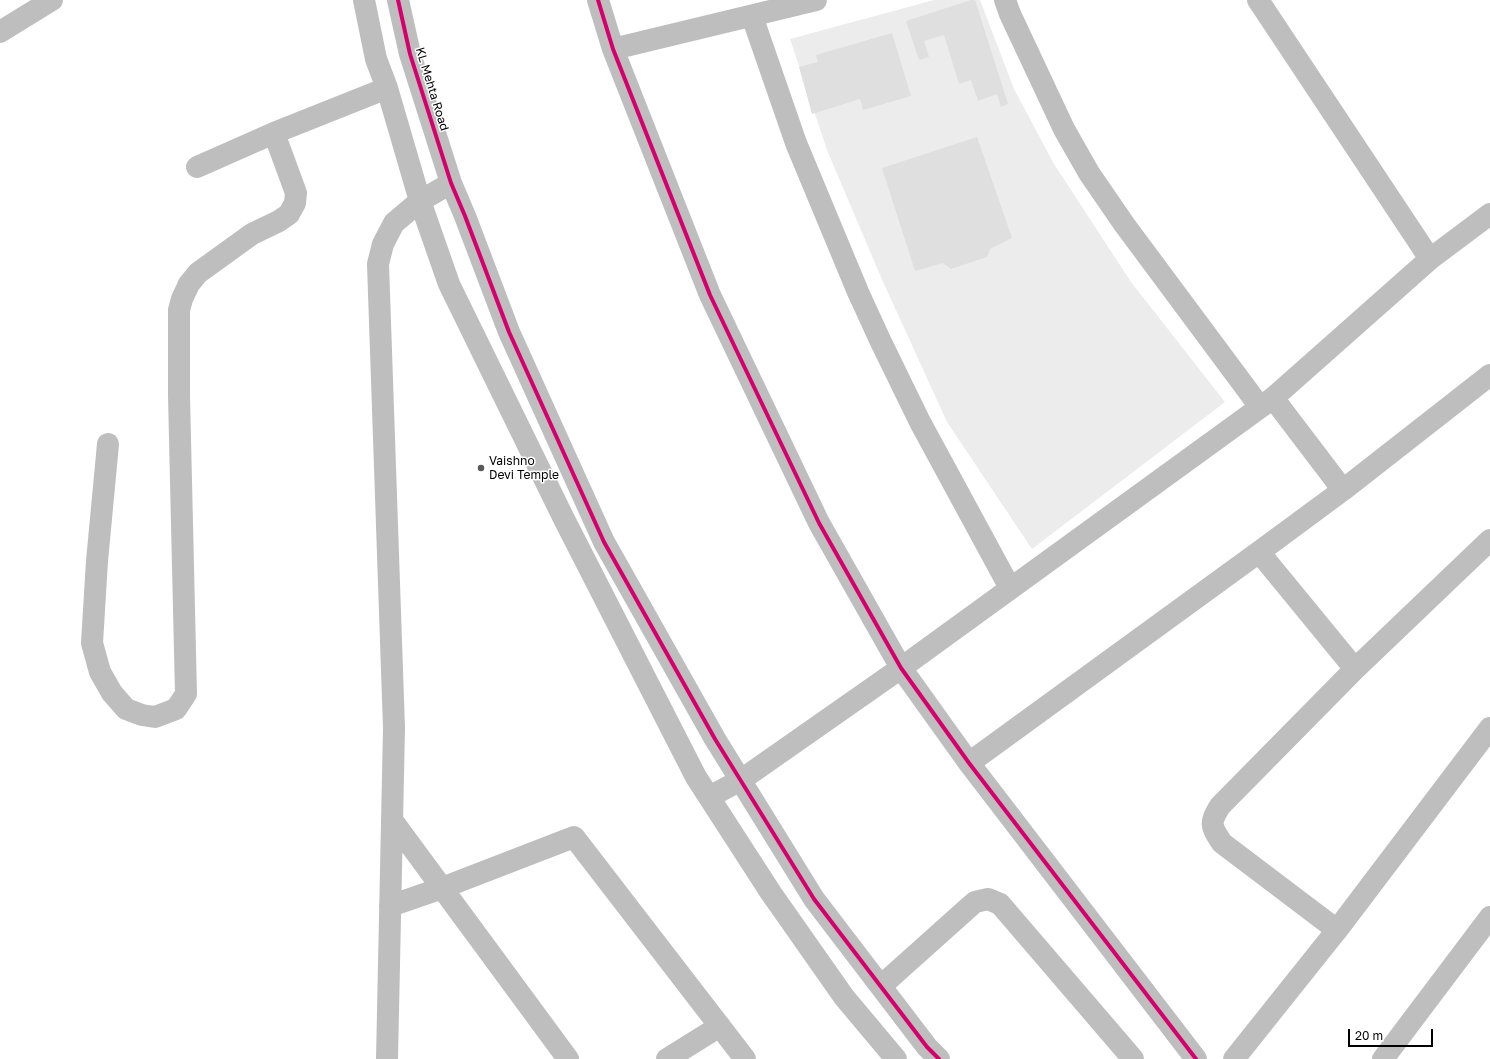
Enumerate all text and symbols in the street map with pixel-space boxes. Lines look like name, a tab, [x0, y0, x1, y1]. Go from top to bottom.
street label: KL Mehta Road	[412, 45, 452, 133]
place label: Vaishno Devi Temple	[489, 454, 559, 482]
marker: Vaishno Devi Temple	[476, 463, 486, 473]
scale bar	[1350, 1021, 1435, 1047]
text: 20 m	[1355, 1028, 1383, 1043]

